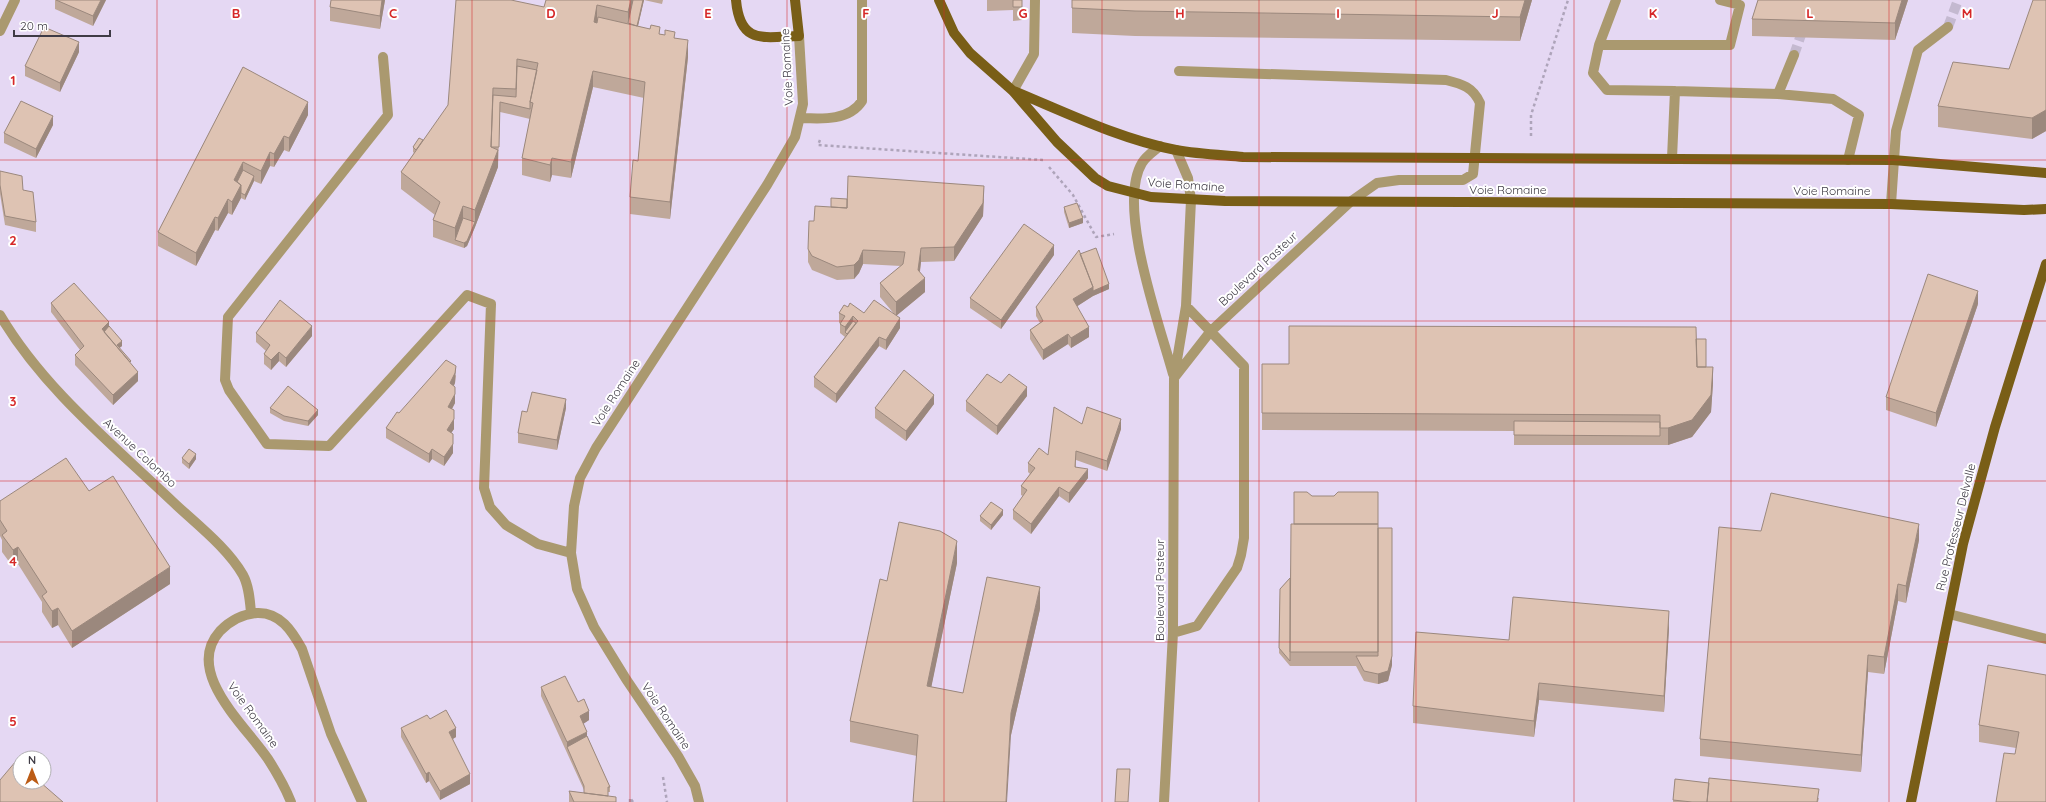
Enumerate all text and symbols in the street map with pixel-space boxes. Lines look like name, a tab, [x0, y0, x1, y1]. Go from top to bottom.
text: B	[232, 5, 240, 21]
text: C	[389, 5, 397, 21]
text: D	[546, 5, 556, 21]
text: E	[704, 5, 712, 21]
text: F	[862, 5, 870, 21]
text: G	[1018, 5, 1028, 21]
text: H	[1175, 5, 1185, 21]
text: I	[1336, 5, 1340, 21]
text: J	[1491, 5, 1499, 21]
text: K	[1649, 5, 1658, 21]
text: L	[1806, 5, 1814, 21]
text: M	[1962, 5, 1972, 21]
scale bar	[14, 12, 110, 38]
text: 20 m	[20, 18, 48, 33]
street label: Voie Romaine	[777, 28, 796, 106]
text: 1	[10, 72, 16, 88]
street label: Voie Romaine	[1147, 174, 1225, 195]
street label: Voie Romaine	[1469, 182, 1547, 197]
street label: Voie Romaine	[1793, 183, 1871, 198]
street label: Boulevard Pasteur	[1215, 228, 1300, 309]
text: 2	[9, 232, 17, 248]
street label: Voie Romaine	[588, 356, 643, 429]
text: 3	[10, 393, 17, 409]
street label: Avenue Colombo	[101, 415, 180, 490]
street label: Rue Professeur Delvalle	[1932, 461, 1979, 592]
street label: Boulevard Pasteur	[1152, 539, 1167, 641]
text: 4	[9, 553, 17, 569]
street label: Voie Romaine	[225, 679, 282, 751]
street label: Voie Romaine	[639, 679, 694, 752]
text: 5	[9, 713, 17, 729]
north arrow	[12, 750, 52, 790]
text: N	[28, 753, 36, 767]

